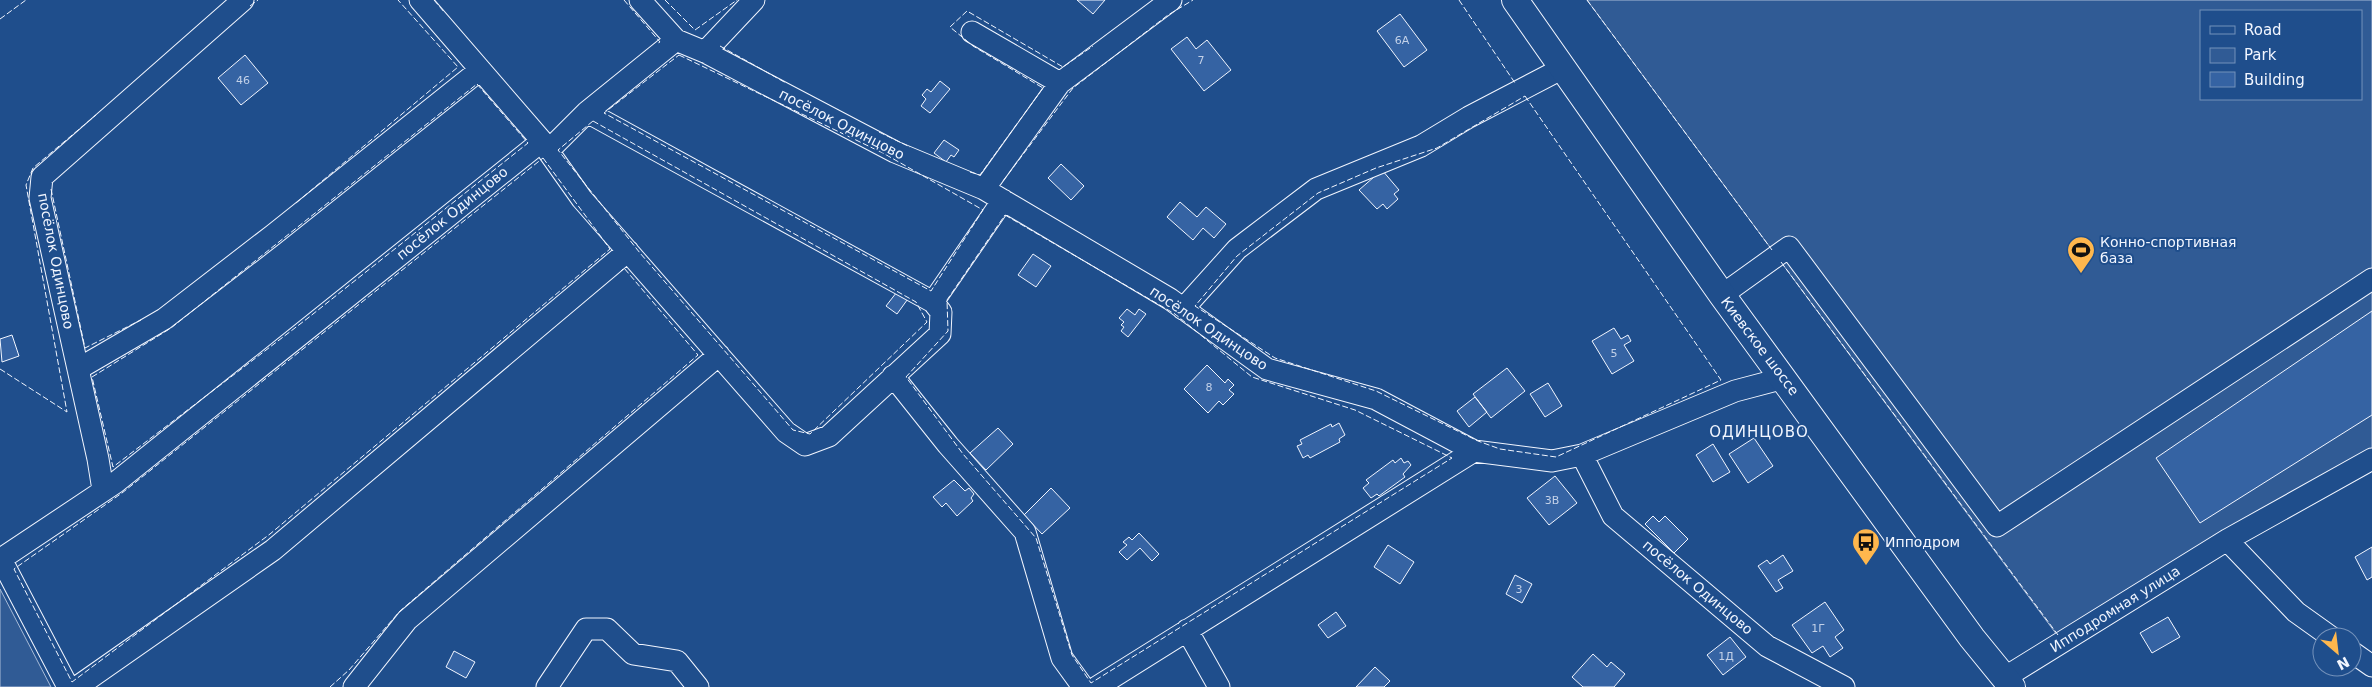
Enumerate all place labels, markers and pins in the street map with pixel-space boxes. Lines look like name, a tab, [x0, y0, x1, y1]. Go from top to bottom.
place label: Конно-спортивная база	[2100, 234, 2236, 266]
sports icon: Конно-спортивная база	[2066, 235, 2096, 274]
bus stop icon: Ипподром	[1851, 527, 1881, 566]
place label: Ипподром	[1885, 534, 1960, 550]

